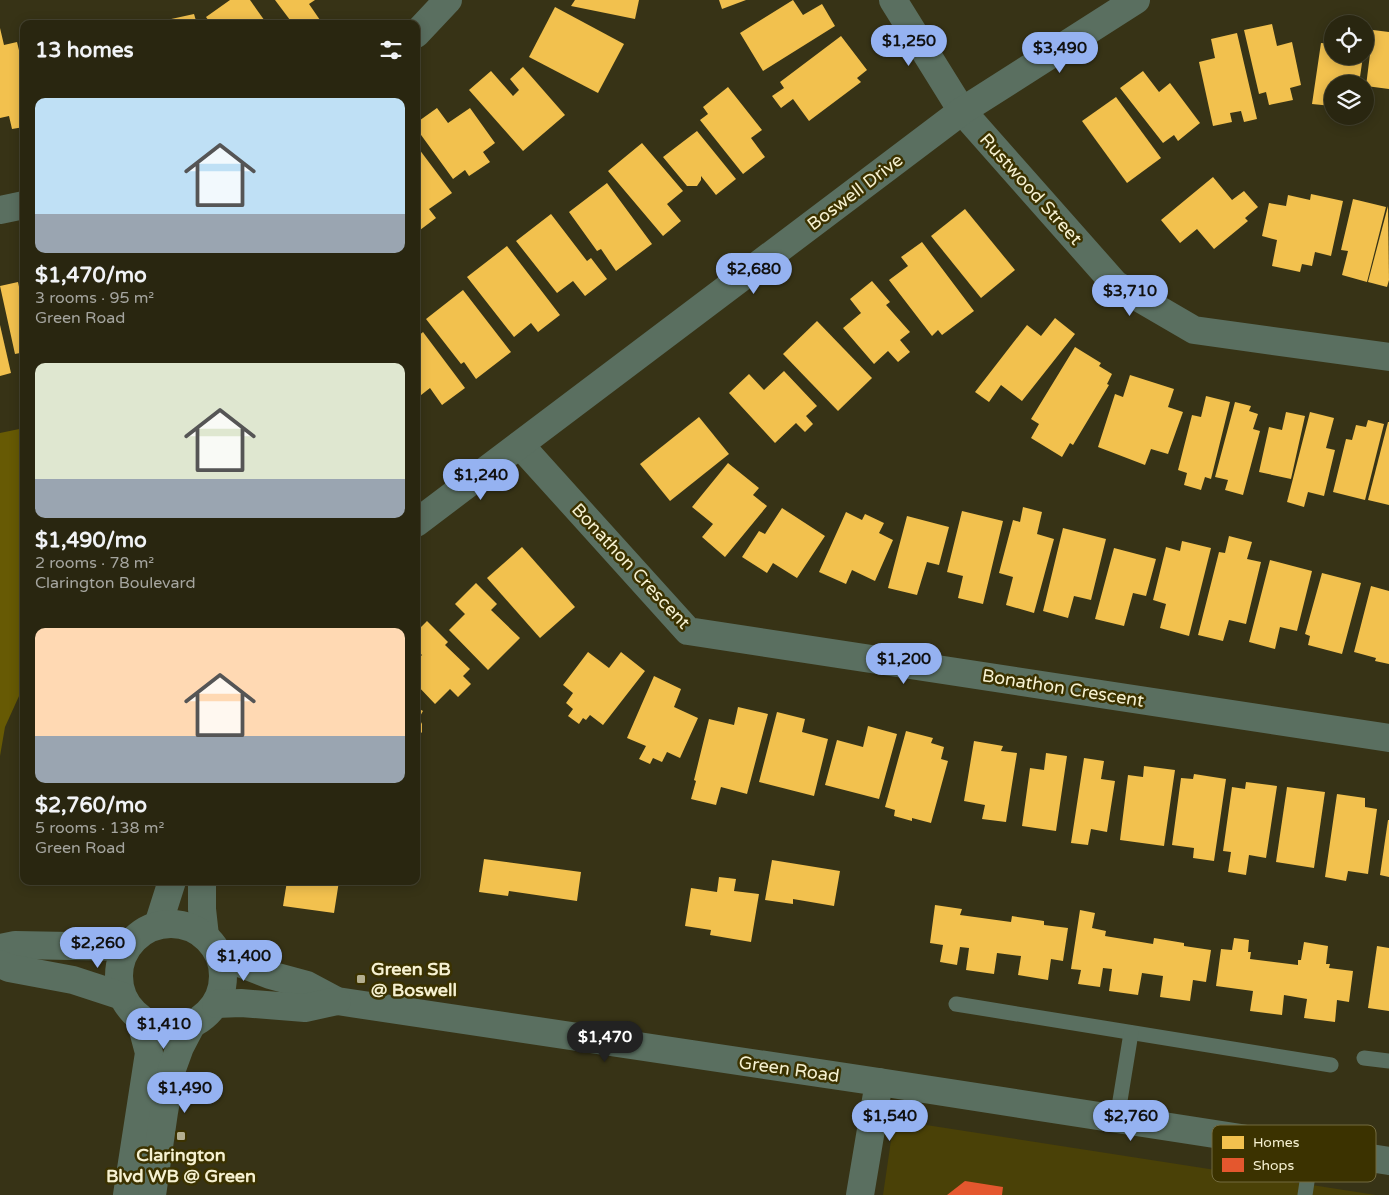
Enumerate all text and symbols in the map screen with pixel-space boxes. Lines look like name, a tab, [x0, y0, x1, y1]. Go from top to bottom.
map controls	[1324, 15, 1374, 125]
button: locate	[1324, 15, 1374, 65]
pin: $1,250	[868, 24, 950, 67]
text: $1,250	[882, 31, 936, 51]
pin: $3,490	[1019, 32, 1101, 74]
icon: filters	[377, 36, 405, 64]
text: 13 homes	[35, 38, 134, 63]
text: $3,490	[1033, 38, 1087, 58]
button: layers	[1324, 75, 1374, 125]
street label: Rustwood Street	[975, 129, 1087, 249]
icon: home	[175, 130, 265, 220]
street label: Boswell Drive	[803, 149, 907, 235]
pin: $2,680	[713, 252, 795, 295]
text: $2,680	[727, 259, 781, 279]
text: $1,470/mo	[35, 263, 147, 288]
pin: $3,710	[1089, 274, 1171, 317]
text: $3,710	[1103, 281, 1157, 301]
text: 3 rooms · 95 m²	[35, 288, 154, 308]
text: Green Road	[35, 308, 125, 328]
icon: home	[175, 395, 265, 485]
pin: $1,240	[440, 458, 522, 501]
text: $1,240	[454, 465, 508, 485]
street label: Bonathon Crescent	[567, 499, 695, 633]
text: $1,490/mo	[35, 528, 147, 553]
text: 2 rooms · 78 m²	[35, 553, 154, 573]
text: Clarington Boulevard	[35, 573, 195, 593]
pin: $1,200	[863, 642, 945, 685]
text: $1,200	[877, 649, 931, 669]
icon: home	[175, 660, 265, 750]
street label: Bonathon Crescent	[980, 664, 1146, 712]
text: $2,760/mo	[35, 793, 147, 818]
text: 5 rooms · 138 m²	[35, 818, 164, 838]
text: Green Road	[35, 838, 125, 858]
pin: $2,260	[57, 926, 139, 969]
text: $2,260	[71, 933, 125, 953]
pin: $1,400	[203, 940, 285, 982]
text: $1,400	[217, 946, 271, 966]
place label: Green SB @ Boswell	[371, 958, 457, 1001]
marker: Green SB @ Boswell	[355, 973, 367, 985]
pin: $1,410	[123, 1008, 205, 1050]
text: $1,410	[137, 1014, 191, 1034]
pin: $1,470	[564, 1020, 646, 1063]
text: $1,470	[578, 1027, 632, 1047]
street label: Green Road	[737, 1051, 841, 1087]
pin: $1,490	[144, 1072, 226, 1114]
text: $1,490	[158, 1078, 212, 1098]
pin: $1,540	[849, 1100, 931, 1142]
pin: $2,760	[1090, 1100, 1172, 1142]
text: $1,540	[863, 1106, 917, 1126]
text: $2,760	[1104, 1106, 1158, 1126]
legend	[1212, 1125, 1376, 1182]
marker: Clarington Blvd WB @ Green	[175, 1130, 187, 1142]
text: Homes	[1253, 1134, 1300, 1151]
place label: Clarington Blvd WB @ Green	[106, 1144, 256, 1187]
text: Shops	[1253, 1157, 1294, 1174]

